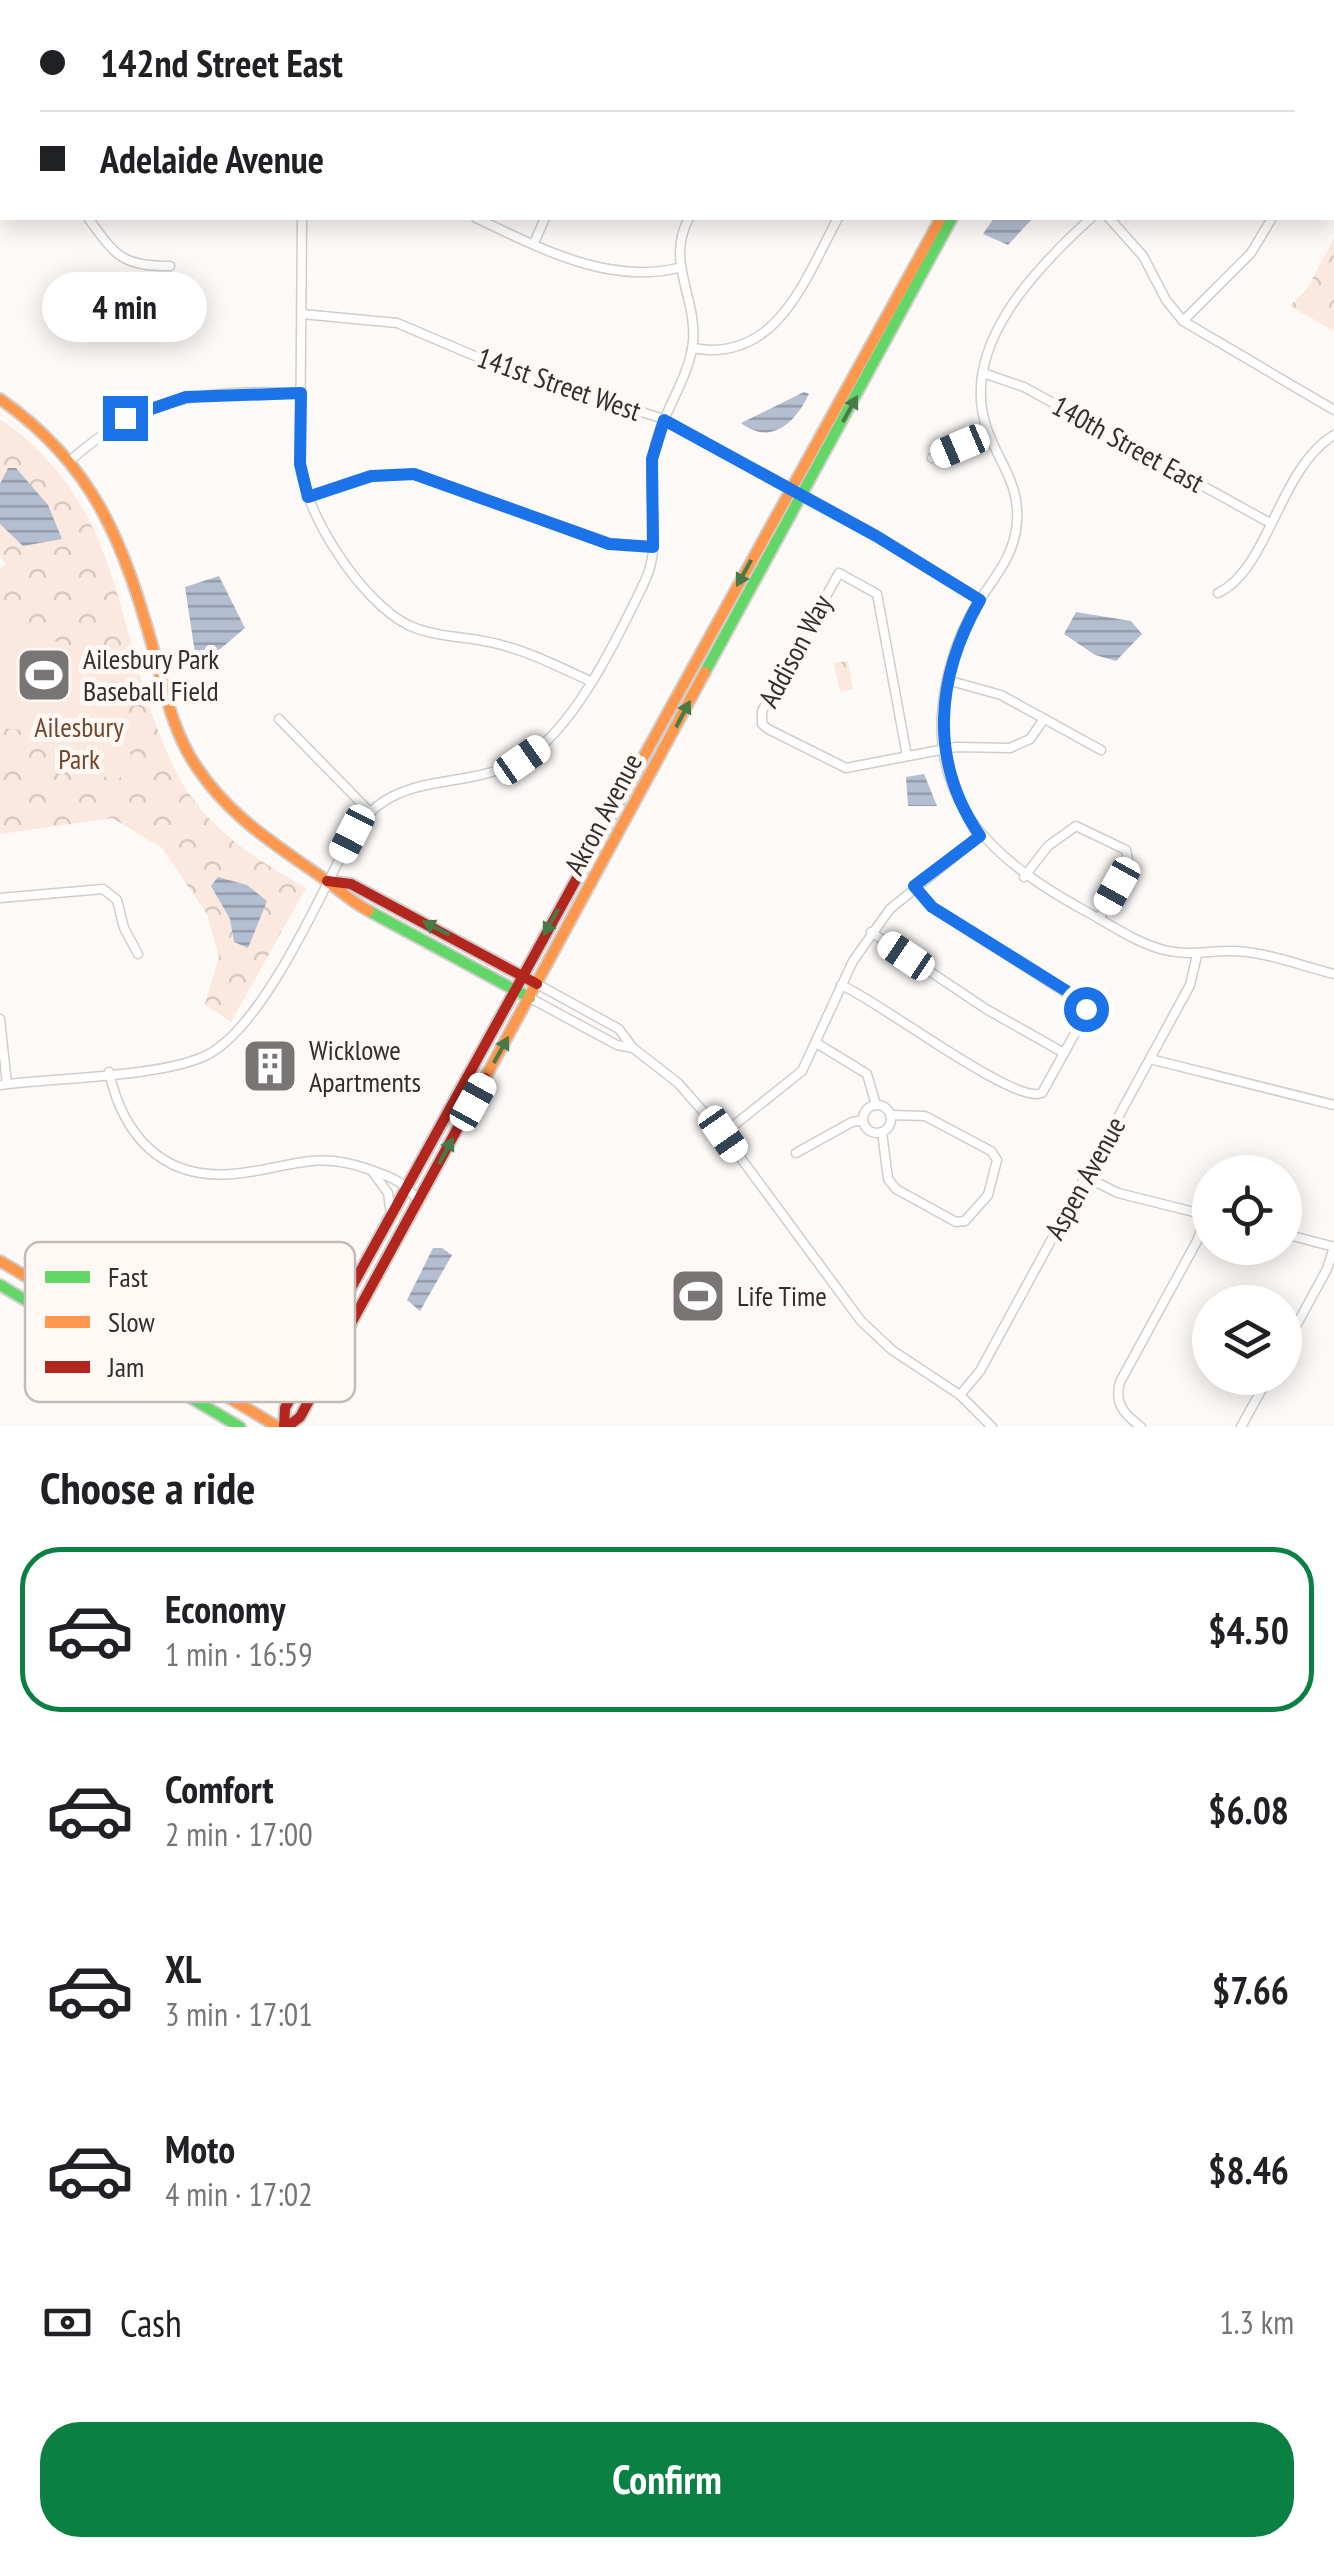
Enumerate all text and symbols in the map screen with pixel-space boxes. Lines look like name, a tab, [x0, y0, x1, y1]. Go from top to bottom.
text: 142nd Street East	[100, 38, 343, 87]
text: Adelaide Avenue	[100, 134, 324, 183]
callout: 4 min	[42, 273, 208, 343]
text: 4 min	[92, 286, 157, 328]
street label: 141st Street West	[472, 338, 646, 429]
street label: 140th Street East	[1046, 387, 1211, 501]
one-way arrow	[841, 394, 858, 423]
route end	[103, 396, 148, 441]
car	[927, 420, 993, 472]
one-way arrow	[736, 558, 753, 587]
street label: Addison Way	[749, 588, 840, 714]
place label: Ailesbury Park Baseball Field	[83, 640, 219, 709]
sports icon: Ailesbury Park Baseball Field	[14, 645, 74, 705]
one-way arrow	[674, 700, 692, 728]
park label: Ailesbury Park	[34, 708, 124, 777]
car	[489, 731, 555, 789]
street label: Akron Avenue	[555, 747, 650, 881]
car	[325, 800, 379, 868]
car	[1089, 852, 1145, 920]
one-way arrow	[542, 908, 559, 937]
one-way arrow	[421, 920, 450, 937]
car	[873, 927, 939, 985]
route start	[1064, 987, 1109, 1032]
place label: Wicklowe Apartments	[309, 1031, 421, 1100]
one-way arrow	[493, 1035, 510, 1064]
building icon: Wicklowe Apartments	[240, 1036, 300, 1096]
car	[445, 1068, 501, 1136]
car	[694, 1101, 752, 1167]
street label: Aspen Avenue	[1036, 1110, 1133, 1246]
one-way arrow	[437, 1137, 454, 1166]
map controls	[1192, 1155, 1302, 1395]
button: locate	[1192, 1155, 1302, 1265]
legend	[25, 1242, 355, 1402]
text: Fast	[108, 1258, 148, 1295]
sports icon: Life Time	[668, 1266, 728, 1326]
place label: Life Time	[737, 1277, 827, 1314]
button: layers	[1192, 1285, 1302, 1395]
text: Slow	[108, 1303, 155, 1340]
text: Jam	[107, 1348, 144, 1385]
text: Choose a ride	[40, 1458, 255, 1516]
text: Economy	[165, 1584, 285, 1633]
icon: car	[45, 1585, 135, 1675]
text: $4.50	[1208, 1605, 1289, 1654]
text: 1 min · 16:59	[165, 1633, 313, 1675]
text: Comfort	[165, 1764, 274, 1813]
icon: car	[45, 1765, 135, 1855]
text: $6.08	[1208, 1785, 1289, 1834]
text: 2 min · 17:00	[165, 1813, 313, 1855]
text: XL	[165, 1944, 201, 1993]
icon: car	[45, 1945, 135, 2035]
text: $7.66	[1212, 1965, 1289, 2014]
text: 3 min · 17:01	[165, 1993, 313, 2035]
text: Moto	[165, 2124, 235, 2173]
icon: car	[45, 2125, 135, 2215]
text: $8.46	[1208, 2145, 1289, 2194]
text: 4 min · 17:02	[165, 2173, 313, 2215]
icon: cash	[40, 2295, 95, 2350]
text: Cash	[120, 2298, 182, 2347]
text: 1.3 km	[1219, 2301, 1294, 2343]
button: Confirm	[40, 2422, 1294, 2537]

